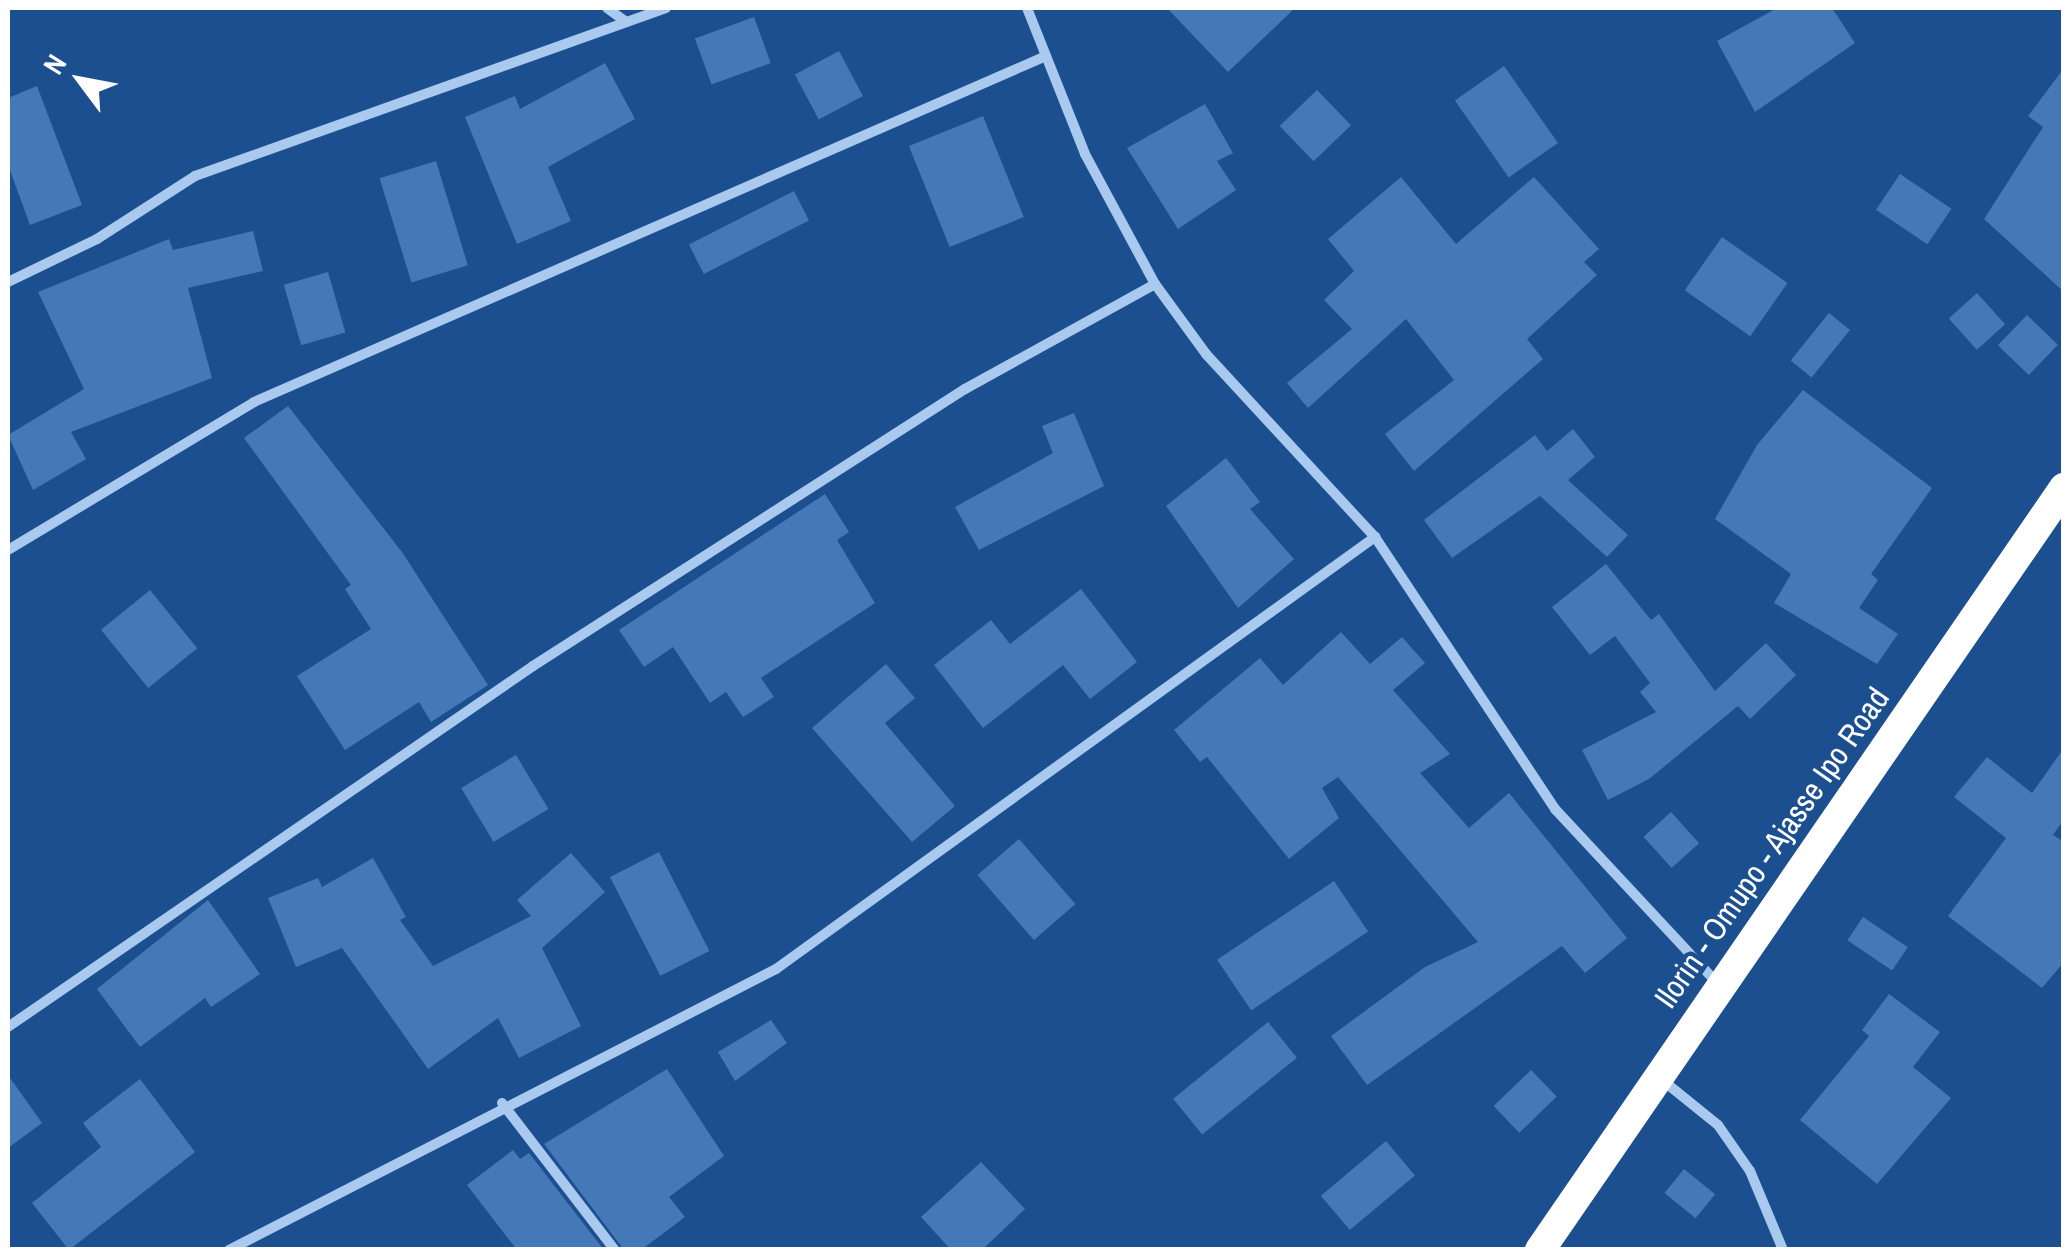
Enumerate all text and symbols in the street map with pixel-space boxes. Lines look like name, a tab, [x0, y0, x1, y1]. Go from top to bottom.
north arrow	[30, 30, 130, 130]
text: N	[34, 47, 75, 81]
street label: Ilorin - Omupo - Ajasse Ipo Road	[1646, 680, 1898, 1016]

